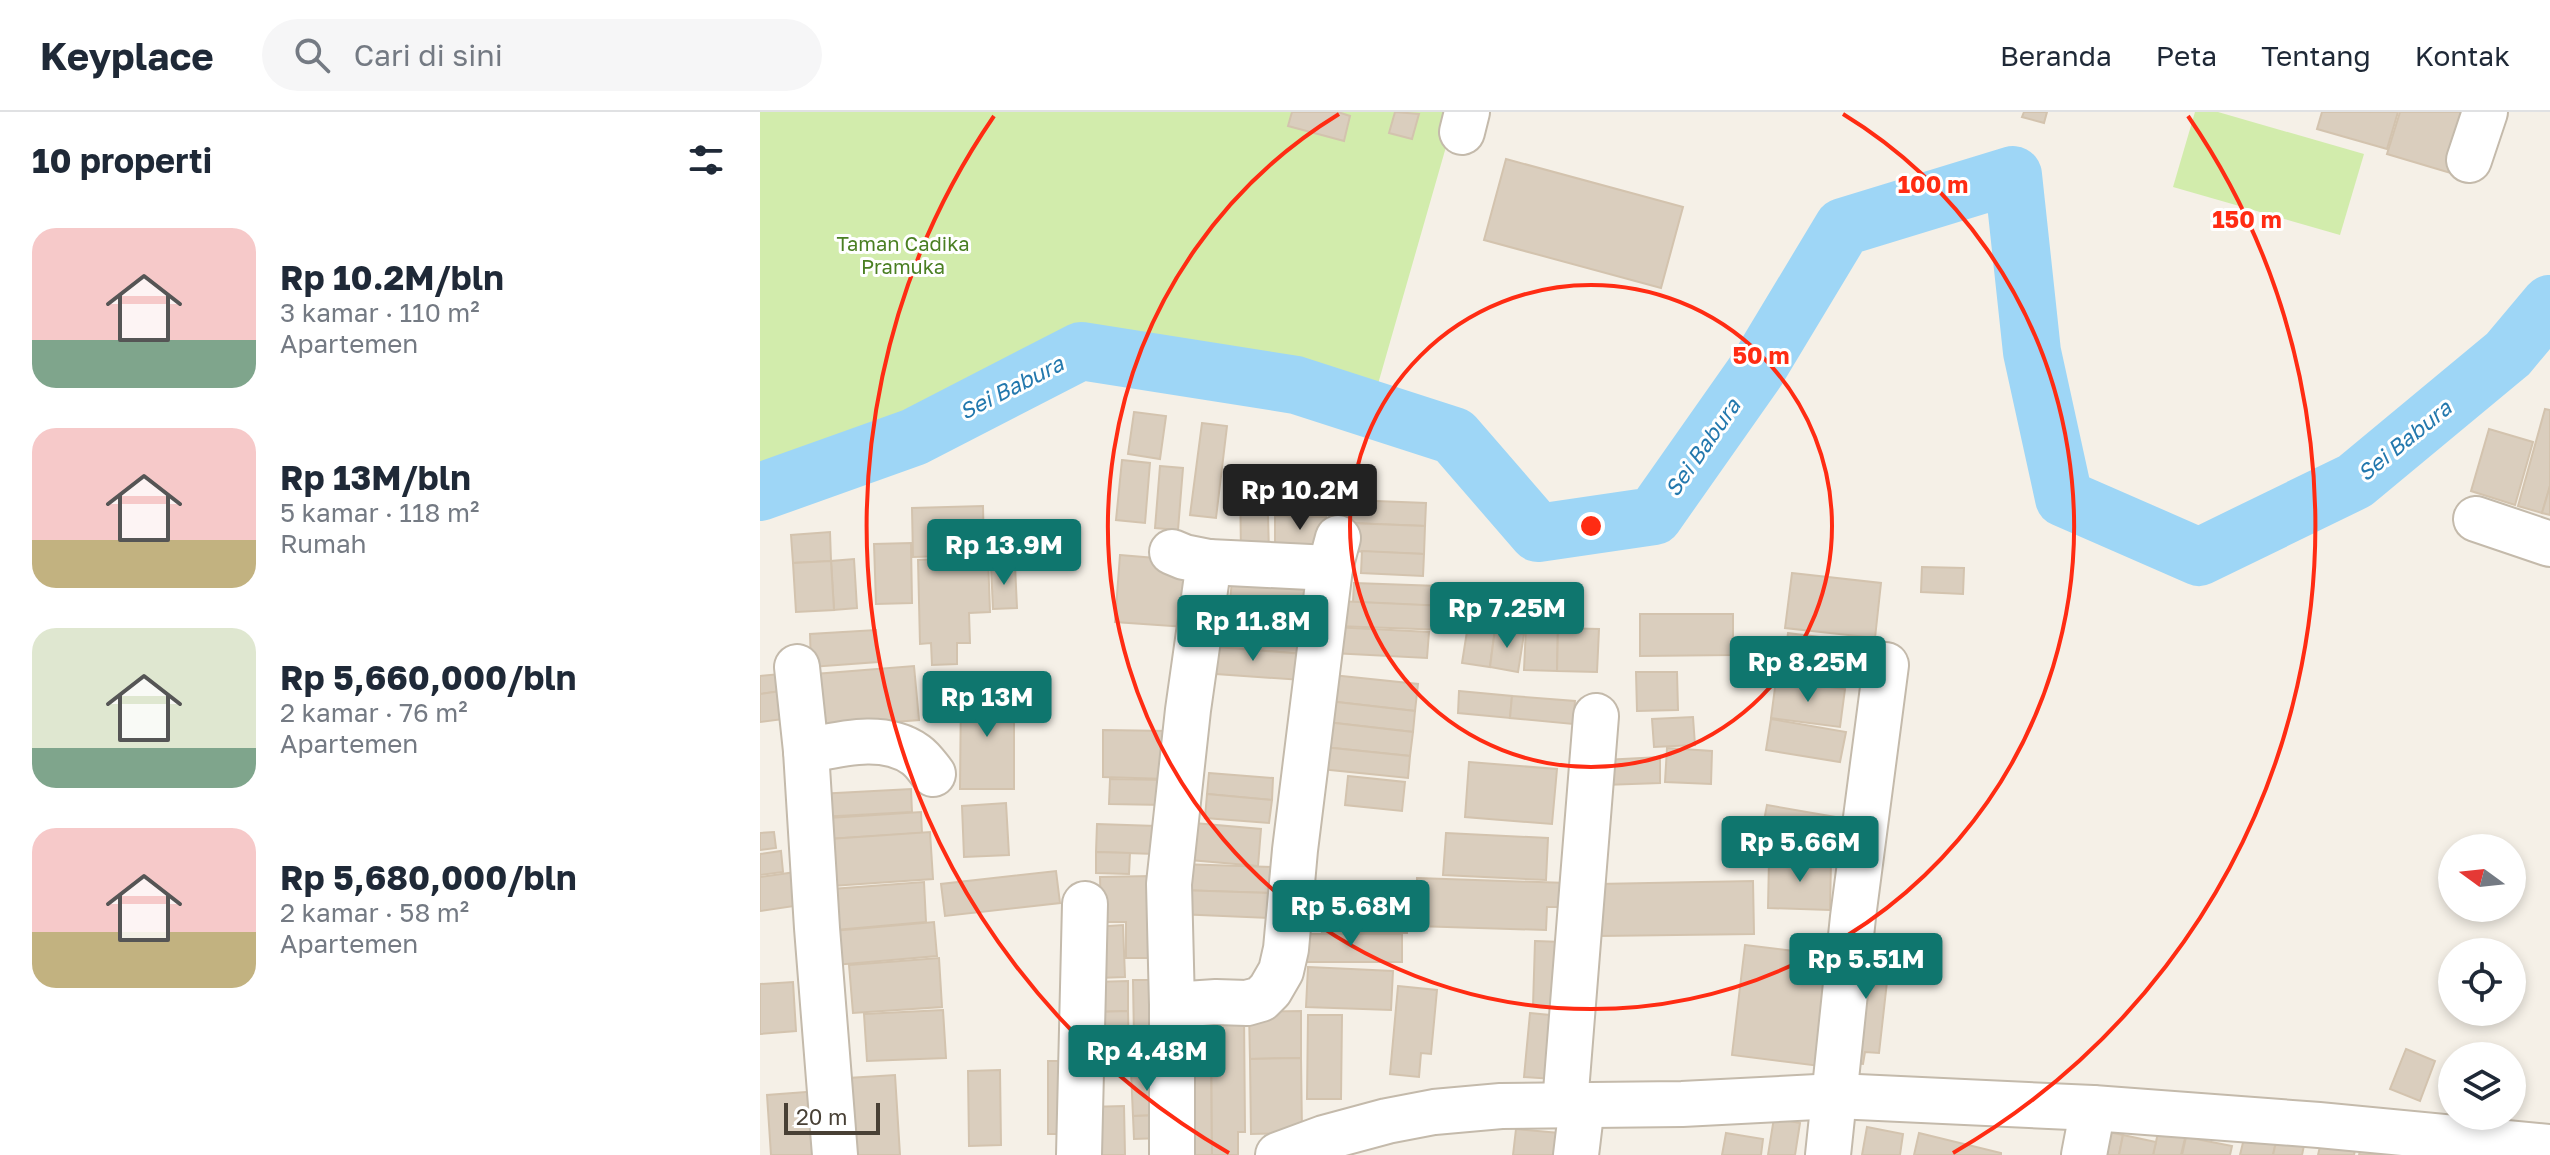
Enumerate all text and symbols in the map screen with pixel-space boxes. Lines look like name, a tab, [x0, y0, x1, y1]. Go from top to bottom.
search box	[262, 19, 822, 91]
text: Keyplace	[40, 33, 214, 78]
icon: search	[290, 33, 334, 77]
text: Cari di sini	[354, 37, 503, 73]
text: Beranda	[2000, 39, 2112, 72]
text: Peta	[2156, 39, 2217, 72]
text: Tentang	[2261, 39, 2371, 72]
text: Kontak	[2415, 39, 2510, 72]
icon: filters	[684, 138, 728, 182]
text: 10 properti	[32, 140, 212, 180]
text: 100 m	[1898, 169, 1968, 198]
text: 150 m	[2212, 204, 2282, 233]
park label: Taman Cadika Pramuka	[836, 231, 970, 278]
text: Rp 10.2M/bln	[280, 257, 504, 297]
icon: home	[96, 260, 192, 356]
text: 3 kamar · 110 m²	[280, 297, 480, 328]
text: Apartemen	[280, 328, 418, 359]
text: 50 m	[1732, 340, 1790, 369]
water label: Sei Babura	[955, 349, 1069, 425]
water label: Sei Babura	[1659, 392, 1746, 501]
water label: Sei Babura	[2352, 393, 2458, 486]
text: Rp 13M/bln	[280, 457, 471, 497]
icon: home	[96, 460, 192, 556]
pin: Rp 10.2M	[1217, 464, 1383, 532]
text: Rp 10.2M	[1241, 474, 1359, 505]
text: 5 kamar · 118 m²	[280, 497, 479, 528]
centre of rings	[1577, 512, 1605, 540]
pin: Rp 13.9M	[921, 519, 1087, 587]
text: Rumah	[280, 528, 367, 559]
text: Rp 13.9M	[945, 529, 1063, 560]
pin: Rp 7.25M	[1424, 582, 1590, 650]
text: Rp 7.25M	[1448, 592, 1566, 623]
pin: Rp 11.8M	[1170, 595, 1336, 663]
text: Rp 11.8M	[1195, 605, 1311, 636]
pin: Rp 8.25M	[1725, 636, 1891, 704]
text: Rp 8.25M	[1748, 646, 1868, 677]
text: Rp 5,660,000/bln	[280, 657, 576, 697]
icon: home	[96, 660, 192, 756]
pin: Rp 13M	[922, 671, 1052, 739]
text: Rp 13M	[941, 681, 1033, 712]
text: 2 kamar · 76 m²	[280, 697, 468, 728]
text: Apartemen	[280, 728, 418, 759]
pin: Rp 5.66M	[1717, 816, 1883, 884]
text: Rp 5.66M	[1740, 826, 1860, 857]
north arrow	[2438, 834, 2526, 922]
map controls	[2438, 834, 2526, 1130]
text: Rp 5,680,000/bln	[280, 857, 576, 897]
icon: home	[96, 860, 192, 956]
pin: Rp 5.68M	[1268, 880, 1434, 948]
text: Rp 5.68M	[1290, 890, 1412, 921]
text: 2 kamar · 58 m²	[280, 897, 469, 928]
text: Apartemen	[280, 928, 418, 959]
pin: Rp 5.51M	[1783, 933, 1949, 1001]
button: locate	[2438, 938, 2526, 1026]
text: Rp 5.51M	[1807, 943, 1925, 974]
pin: Rp 4.48M	[1064, 1025, 1230, 1093]
text: Rp 4.48M	[1086, 1035, 1208, 1066]
button: layers	[2438, 1042, 2526, 1130]
scale bar	[784, 1099, 880, 1135]
text: 20 m	[796, 1103, 847, 1130]

